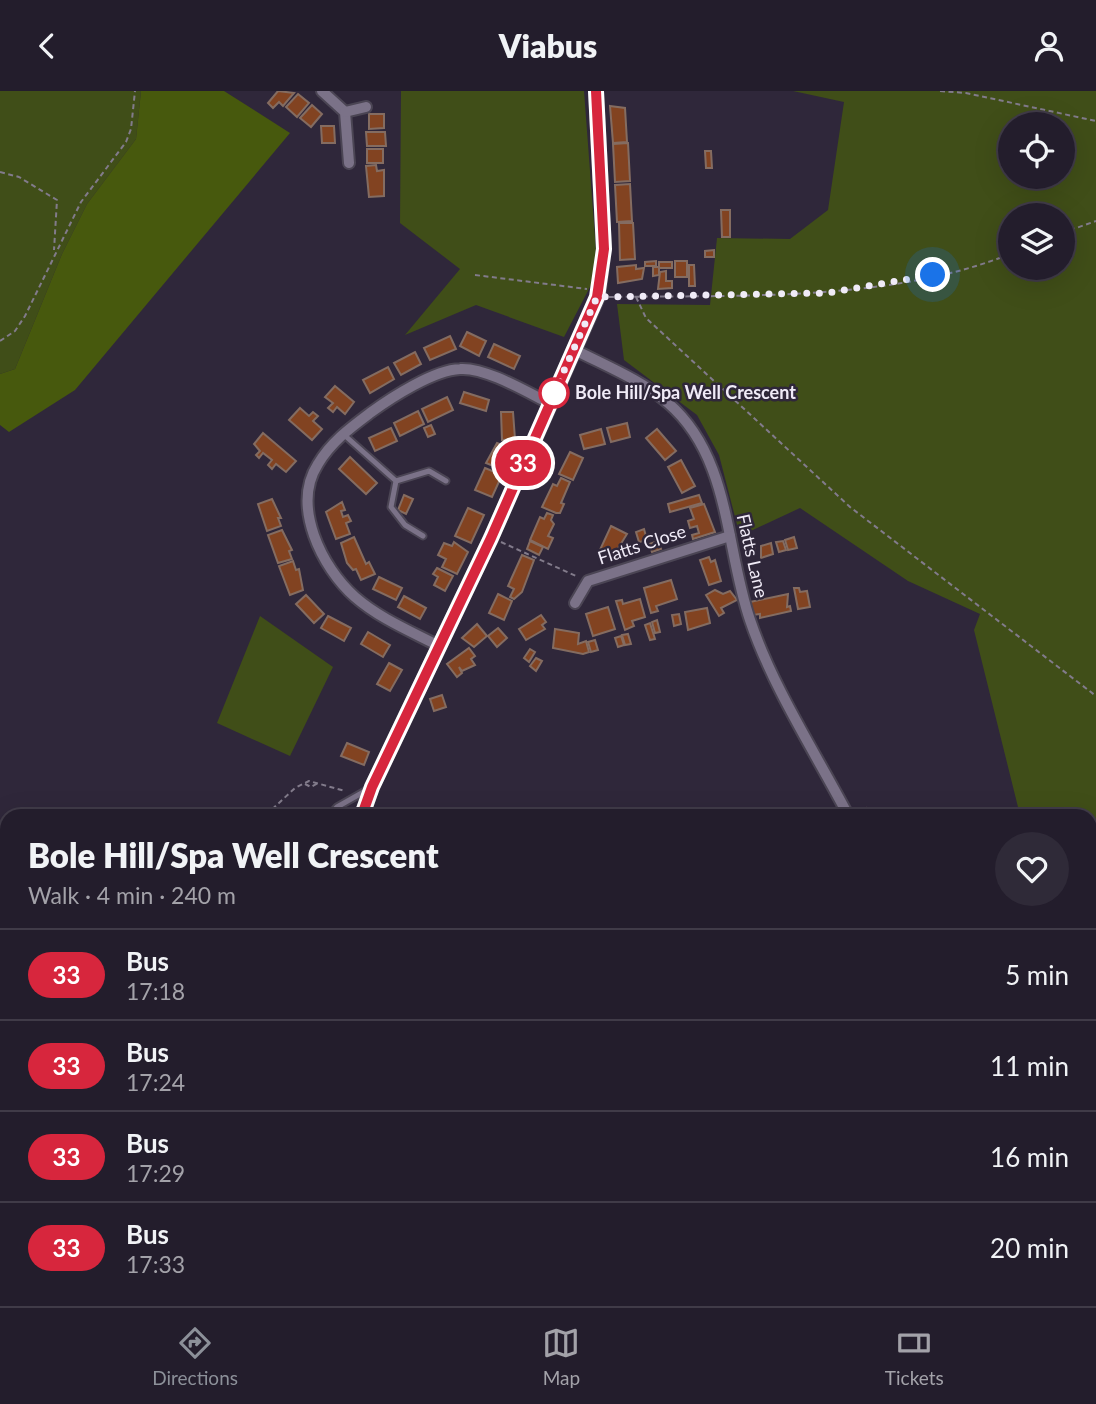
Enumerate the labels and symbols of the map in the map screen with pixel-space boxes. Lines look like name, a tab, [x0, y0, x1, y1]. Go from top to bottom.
your location	[915, 257, 950, 292]
marker: Bole Hill/Spa Well Crescent	[539, 378, 569, 408]
place label: Bole Hill/Spa Well Crescent	[575, 381, 796, 403]
line badge: 33	[491, 440, 554, 486]
street label: Flatts Lane	[733, 512, 773, 600]
street label: Flatts Close	[595, 519, 689, 569]

